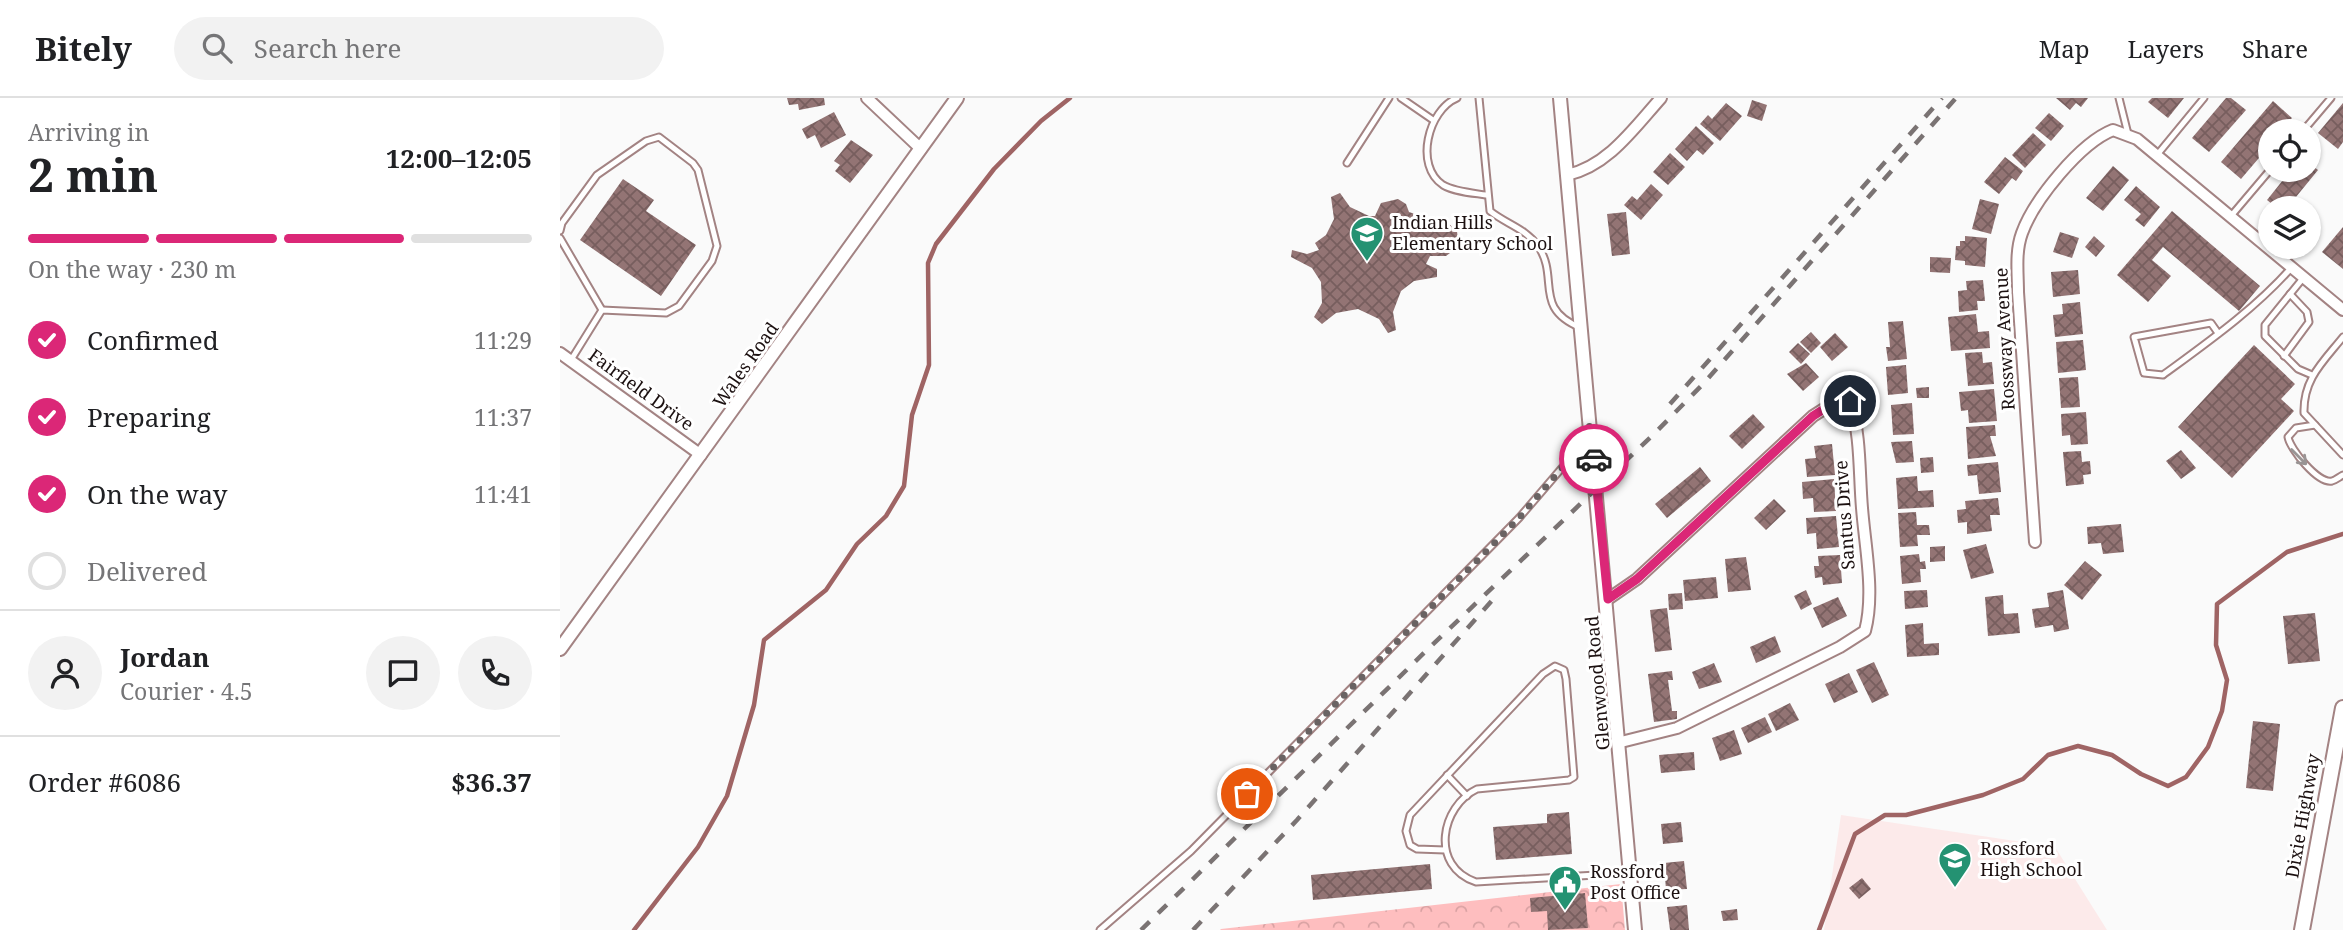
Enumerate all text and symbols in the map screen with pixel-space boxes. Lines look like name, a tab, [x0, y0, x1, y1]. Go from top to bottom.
search box	[174, 17, 664, 80]
text: Bitely	[35, 26, 132, 71]
icon: search	[198, 29, 236, 67]
text: Search here	[254, 30, 401, 66]
text: Map	[2039, 32, 2090, 65]
text: Layers	[2128, 32, 2204, 65]
text: Share	[2242, 32, 2308, 65]
text: Arriving in	[28, 116, 149, 148]
map controls	[2258, 119, 2321, 259]
button: locate	[2258, 119, 2321, 182]
text: 12:00–12:05	[386, 140, 532, 176]
text: 2 min	[28, 143, 158, 205]
button: layers	[2258, 196, 2321, 259]
place label: Indian Hills Elementary School	[1392, 210, 1553, 255]
school or university icon: Indian Hills Elementary School	[1348, 214, 1386, 263]
text: On the way · 230 m	[28, 253, 236, 285]
street label: Rossway Avenue	[1988, 267, 2020, 411]
street label: Wales Road	[707, 317, 783, 412]
icon: check	[28, 321, 66, 359]
text: Confirmed	[87, 322, 219, 358]
text: 11:29	[474, 324, 532, 356]
street label: Fairfield Drive	[584, 343, 699, 435]
pin	[1820, 371, 1880, 431]
icon: home	[1831, 382, 1869, 420]
icon: check	[28, 398, 66, 436]
text: Preparing	[87, 399, 211, 435]
text: 11:37	[474, 401, 532, 433]
courier	[1559, 424, 1629, 494]
icon: car	[1575, 440, 1613, 478]
one-way arrow	[2291, 448, 2308, 465]
street label: Santus Drive	[1828, 460, 1860, 571]
icon: check	[28, 475, 66, 513]
text: On the way	[87, 476, 227, 512]
text: 11:41	[474, 478, 532, 510]
text: Delivered	[87, 553, 207, 589]
street label: Glenwood Road	[1579, 615, 1615, 751]
button: person	[28, 636, 102, 710]
button: chat	[366, 636, 440, 710]
button: phone	[458, 636, 532, 710]
text: Jordan	[120, 639, 210, 675]
text: Courier · 4.5	[120, 675, 253, 707]
street label: Dixie Highway	[2279, 751, 2325, 880]
text: Order #6086	[28, 764, 181, 800]
text: $36.37	[451, 764, 532, 800]
pin	[1217, 764, 1277, 824]
icon: bag	[1228, 775, 1266, 813]
place label: Rossford High School	[1980, 836, 2083, 881]
school or university icon: Rossford High School	[1936, 840, 1974, 889]
place label: Rossford Post Office	[1590, 859, 1680, 904]
public building icon: Rossford Post Office	[1546, 863, 1584, 912]

